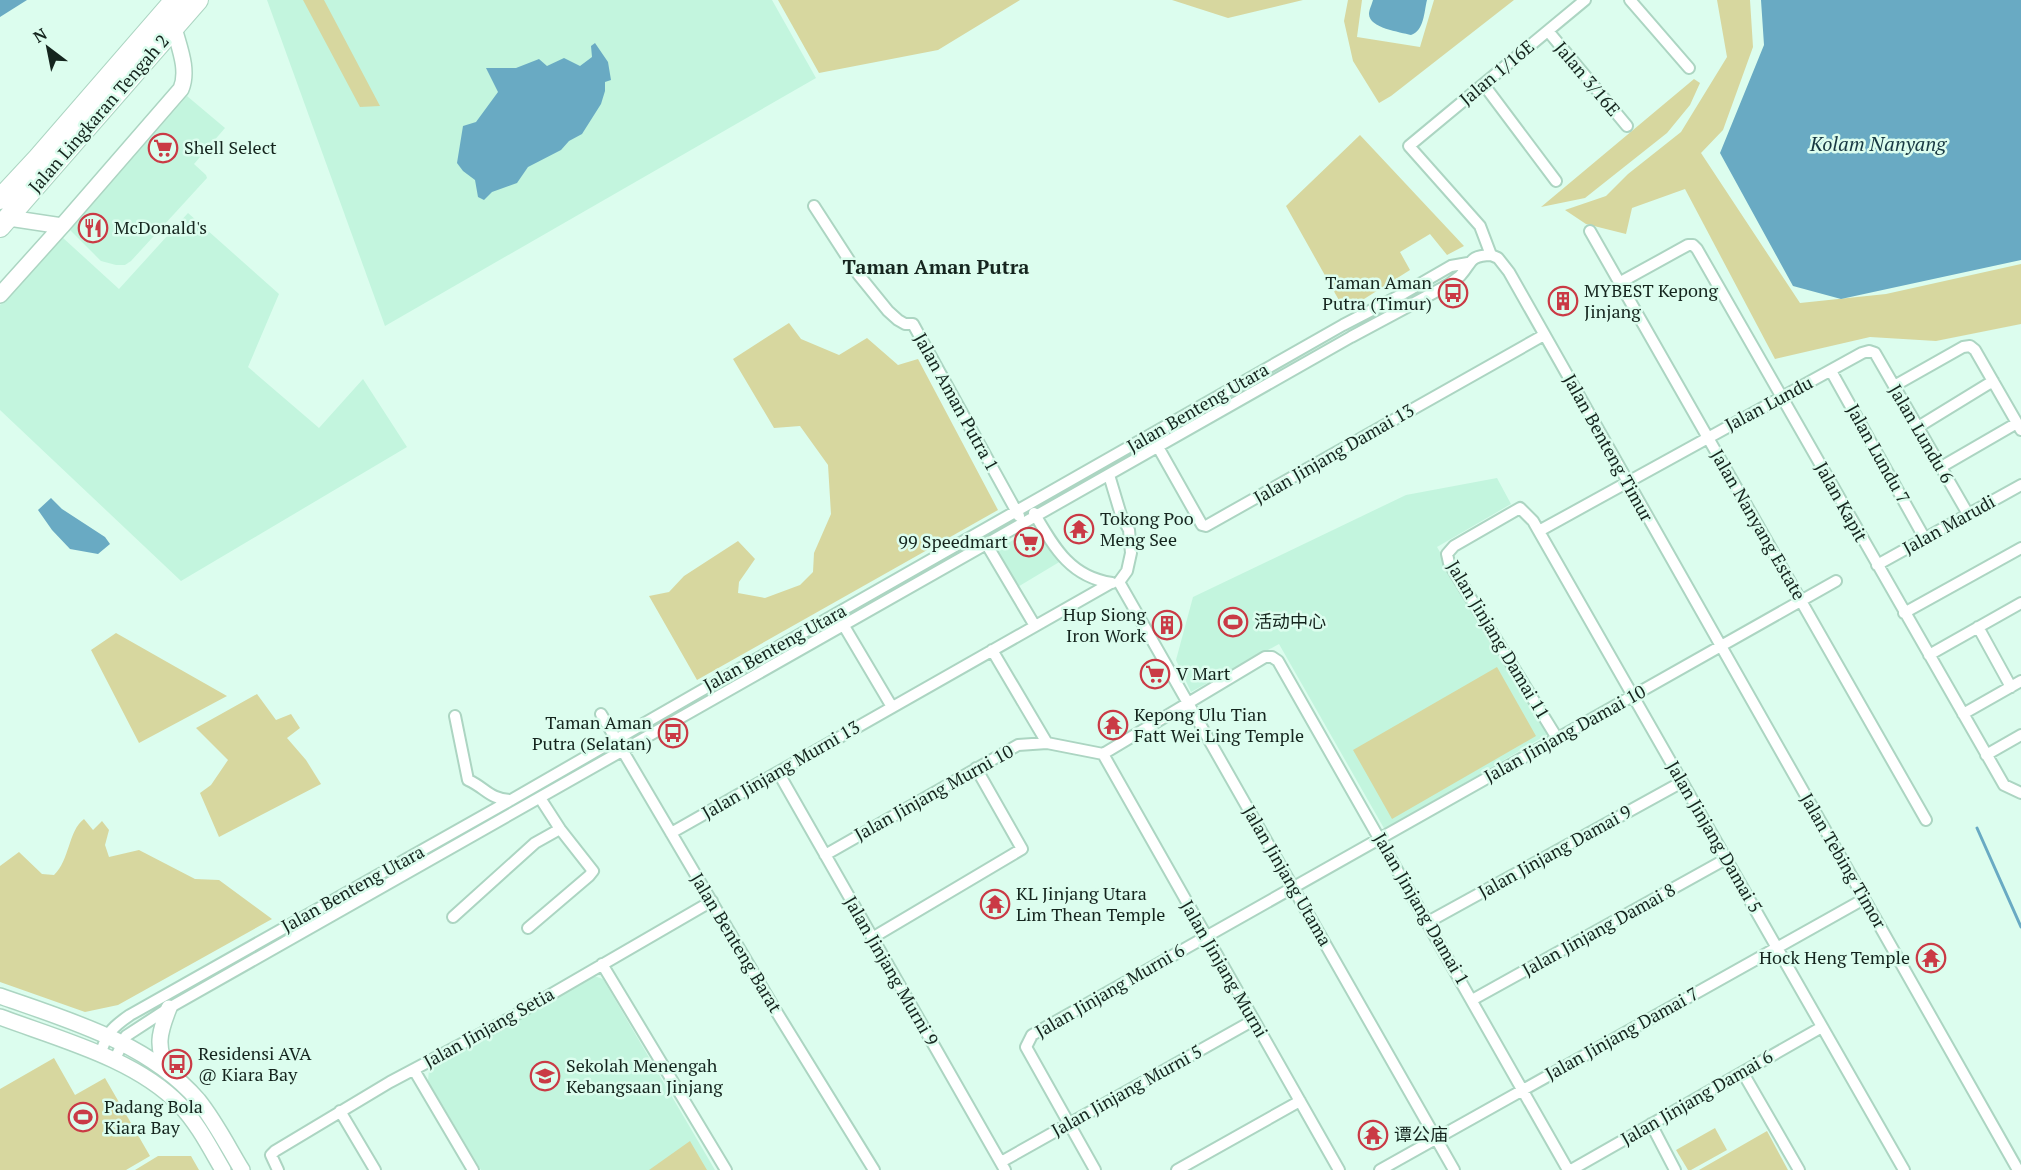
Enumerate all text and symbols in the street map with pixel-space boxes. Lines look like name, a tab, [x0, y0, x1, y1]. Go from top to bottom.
north arrow	[18, 18, 78, 78]
text: N	[29, 23, 51, 48]
street label: Jalan Lingkaran Tengah 2	[23, 29, 174, 198]
street label: Jalan 1/16E	[1454, 34, 1539, 110]
street label: Jalan 3/16E	[1550, 36, 1626, 121]
water label: Kolam Nanyang	[1809, 130, 1947, 157]
supermarket icon: Shell Select	[147, 132, 179, 164]
place label: Shell Select	[184, 135, 277, 159]
restaurant icon: McDonald's	[77, 212, 109, 244]
place label: McDonald's	[114, 215, 207, 239]
district label: Taman Aman Putra	[843, 253, 1029, 280]
place label: Taman Aman Putra (Timur)	[1322, 270, 1432, 315]
bus stop icon: Taman Aman Putra (Timur)	[1437, 277, 1469, 309]
place label: MYBEST Kepong Jinjang	[1584, 278, 1719, 323]
building icon: MYBEST Kepong Jinjang	[1547, 285, 1579, 317]
street label: Jalan Aman Putra 1	[909, 328, 1005, 475]
street label: Jalan Benteng Utara	[1122, 357, 1273, 457]
street label: Jalan Benteng Timur	[1558, 369, 1659, 526]
street label: Jalan Lundu	[1721, 370, 1817, 436]
street label: Jalan Lundu 6	[1884, 380, 1960, 487]
street label: Jalan Jinjang Damai 13	[1249, 397, 1418, 509]
street label: Jalan Lundu 7	[1842, 400, 1916, 507]
street label: Jalan Nanyang Estate	[1706, 445, 1812, 604]
street label: Jalan Kapit	[1810, 457, 1874, 546]
street label: Jalan Marudi	[1898, 489, 1999, 559]
place label: Tokong Poo Meng See	[1100, 506, 1194, 551]
temple icon: Tokong Poo Meng See	[1063, 513, 1095, 545]
supermarket icon: 99 Speedmart	[1013, 526, 1045, 558]
place label: 99 Speedmart	[898, 529, 1008, 553]
street label: Jalan Jinjang Damai 11	[1442, 556, 1556, 723]
street label: Jalan Benteng Utara	[699, 598, 850, 696]
place label: Hup Siong Iron Work	[1063, 602, 1147, 647]
sports icon: 活动中心	[1217, 606, 1249, 638]
building icon: Hup Siong Iron Work	[1151, 609, 1183, 641]
place label: 活动中心	[1254, 609, 1326, 633]
supermarket icon: V Mart	[1139, 658, 1171, 690]
place label: V Mart	[1176, 661, 1231, 685]
street label: Jalan Jinjang Damai 10	[1479, 679, 1650, 788]
place label: Kepong Ulu Tian Fatt Wei Ling Temple	[1134, 702, 1304, 747]
temple icon: Kepong Ulu Tian Fatt Wei Ling Temple	[1097, 709, 1129, 741]
place label: Taman Aman Putra (Selatan)	[532, 710, 652, 755]
street label: Jalan Jinjang Murni 13	[697, 714, 864, 824]
bus stop icon: Taman Aman Putra (Selatan)	[657, 717, 689, 749]
street label: Jalan Jinjang Murni 10	[850, 738, 1017, 846]
street label: Jalan Jinjang Damai 5	[1662, 756, 1768, 917]
street label: Jalan Tebing Timor	[1795, 788, 1892, 933]
street label: Jalan Jinjang Damai 9	[1474, 799, 1635, 903]
street label: Jalan Jinjang Utama	[1238, 801, 1338, 950]
street label: Jalan Jinjang Damai 1	[1369, 828, 1475, 989]
street label: Jalan Benteng Utara	[277, 839, 428, 937]
street label: Jalan Benteng Barat	[686, 868, 788, 1017]
street label: Jalan Jinjang Damai 8	[1518, 877, 1679, 981]
place label: KL Jinjang Utara Lim Thean Temple	[1016, 881, 1165, 926]
temple icon: KL Jinjang Utara Lim Thean Temple	[979, 888, 1011, 920]
street label: Jalan Jinjang Murni 9	[839, 891, 944, 1050]
street label: Jalan Jinjang Murni	[1176, 895, 1274, 1042]
street label: Jalan Jinjang Murni 6	[1030, 937, 1189, 1043]
temple icon: Hock Heng Temple	[1915, 942, 1947, 974]
place label: Hock Heng Temple	[1759, 945, 1910, 969]
street label: Jalan Jinjang Setia	[419, 981, 558, 1073]
street label: Jalan Jinjang Damai 7	[1541, 981, 1702, 1085]
street label: Jalan Jinjang Murni 5	[1047, 1039, 1206, 1142]
place label: Residensi AVA @ Kiara Bay	[198, 1041, 312, 1086]
street label: Jalan Jinjang Damai 6	[1616, 1044, 1777, 1150]
bus stop icon: Residensi AVA @ Kiara Bay	[161, 1048, 193, 1080]
place label: Sekolah Menengah Kebangsaan Jinjang	[566, 1053, 723, 1098]
school or university icon: Sekolah Menengah Kebangsaan Jinjang	[529, 1060, 561, 1092]
place label: Padang Bola Kiara Bay	[104, 1094, 203, 1139]
sports icon: Padang Bola Kiara Bay	[67, 1101, 99, 1133]
temple icon: 谭公庙	[1357, 1119, 1389, 1151]
place label: 谭公庙	[1394, 1122, 1448, 1146]

